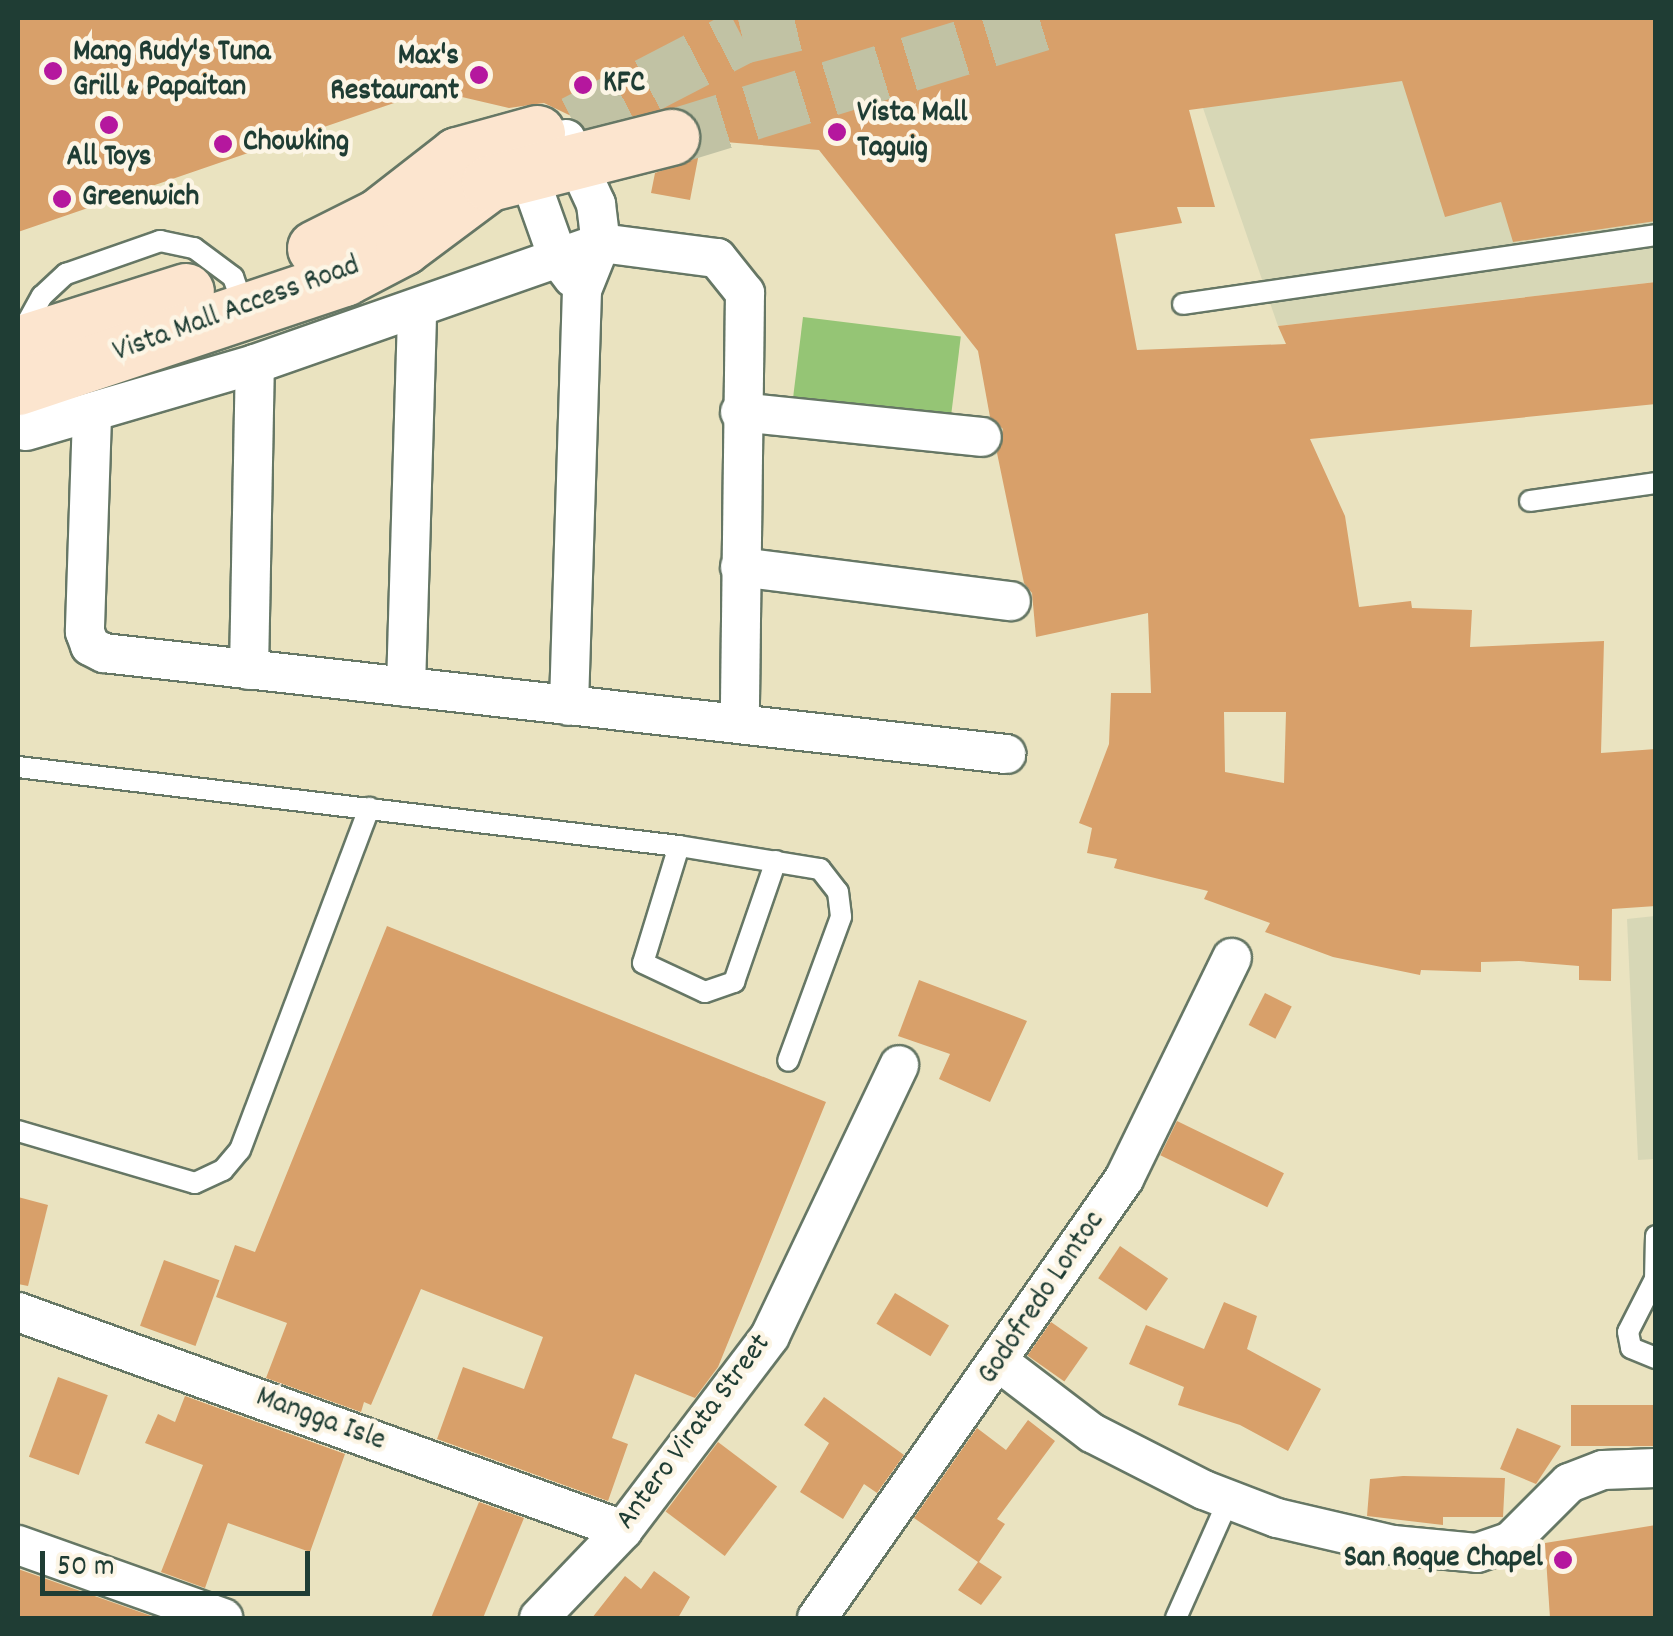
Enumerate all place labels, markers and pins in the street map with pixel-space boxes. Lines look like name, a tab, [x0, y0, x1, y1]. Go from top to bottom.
place label: Mang Rudy's Tuna Grill & Papaitan	[73, 36, 271, 106]
place label: Max's Restaurant	[330, 40, 459, 110]
marker: Mang Rudy's Tuna Grill & Papaitan	[42, 60, 64, 82]
marker: Max's Restaurant	[468, 64, 490, 86]
place label: KFC	[603, 67, 645, 103]
marker: KFC	[572, 74, 594, 96]
place label: Vista Mall Taguig	[857, 97, 967, 168]
marker: All Toys	[98, 114, 120, 136]
marker: Vista Mall Taguig	[826, 121, 848, 143]
place label: Chowking	[243, 126, 349, 162]
marker: Chowking	[212, 133, 234, 155]
place label: All Toys	[67, 141, 151, 177]
place label: Greenwich	[82, 181, 199, 217]
marker: Greenwich	[51, 188, 73, 210]
place label: San Roque Chapel	[1344, 1542, 1543, 1578]
marker: San Roque Chapel	[1552, 1549, 1574, 1571]

